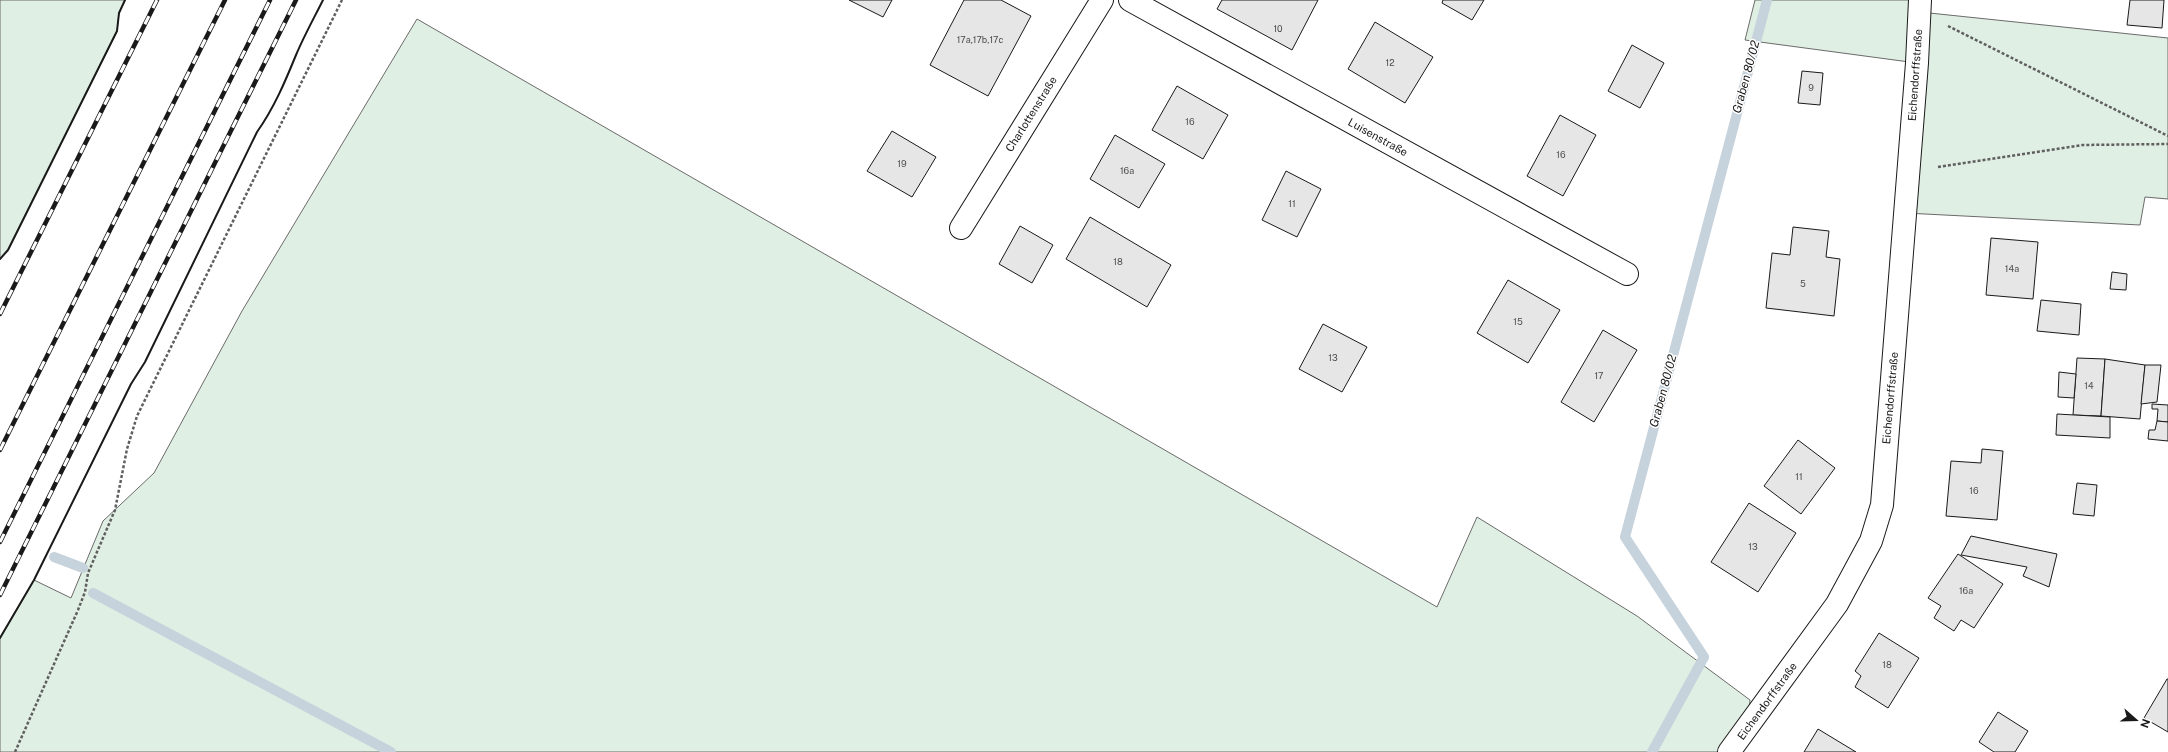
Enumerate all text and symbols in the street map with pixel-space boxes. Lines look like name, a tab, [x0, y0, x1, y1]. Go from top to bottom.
house number: 10	[1273, 23, 1283, 34]
street label: Eichendorffstraße	[1906, 28, 1924, 122]
house number: 17a,17b,17c	[957, 34, 1003, 45]
water label: Graben 80/02	[1730, 39, 1762, 115]
house number: 12	[1385, 57, 1395, 68]
street label: Charlottenstraße	[1003, 74, 1059, 154]
house number: 9	[1808, 82, 1814, 93]
house number: 16	[1185, 116, 1195, 127]
street label: Luisenstraße	[1346, 116, 1410, 158]
house number: 16	[1556, 149, 1566, 160]
house number: 19	[897, 158, 907, 169]
house number: 16a	[1120, 165, 1134, 176]
house number: 11	[1288, 198, 1296, 209]
house number: 18	[1113, 256, 1123, 267]
house number: 14a	[2005, 263, 2019, 274]
house number: 5	[1800, 278, 1806, 289]
house number: 15	[1513, 316, 1523, 327]
street label: Eichendorffstraße	[1880, 351, 1900, 445]
house number: 13	[1328, 352, 1338, 363]
water label: Graben 80/02	[1647, 353, 1679, 429]
house number: 17	[1594, 370, 1604, 381]
house number: 14	[2084, 380, 2094, 391]
house number: 11	[1795, 471, 1803, 482]
house number: 16	[1969, 485, 1979, 496]
house number: 13	[1748, 541, 1758, 552]
house number: 16a	[1959, 585, 1973, 596]
house number: 18	[1882, 659, 1892, 670]
street label: Eichendorffstraße	[1735, 660, 1799, 742]
north arrow	[2116, 700, 2156, 740]
text: N	[2138, 717, 2153, 730]

